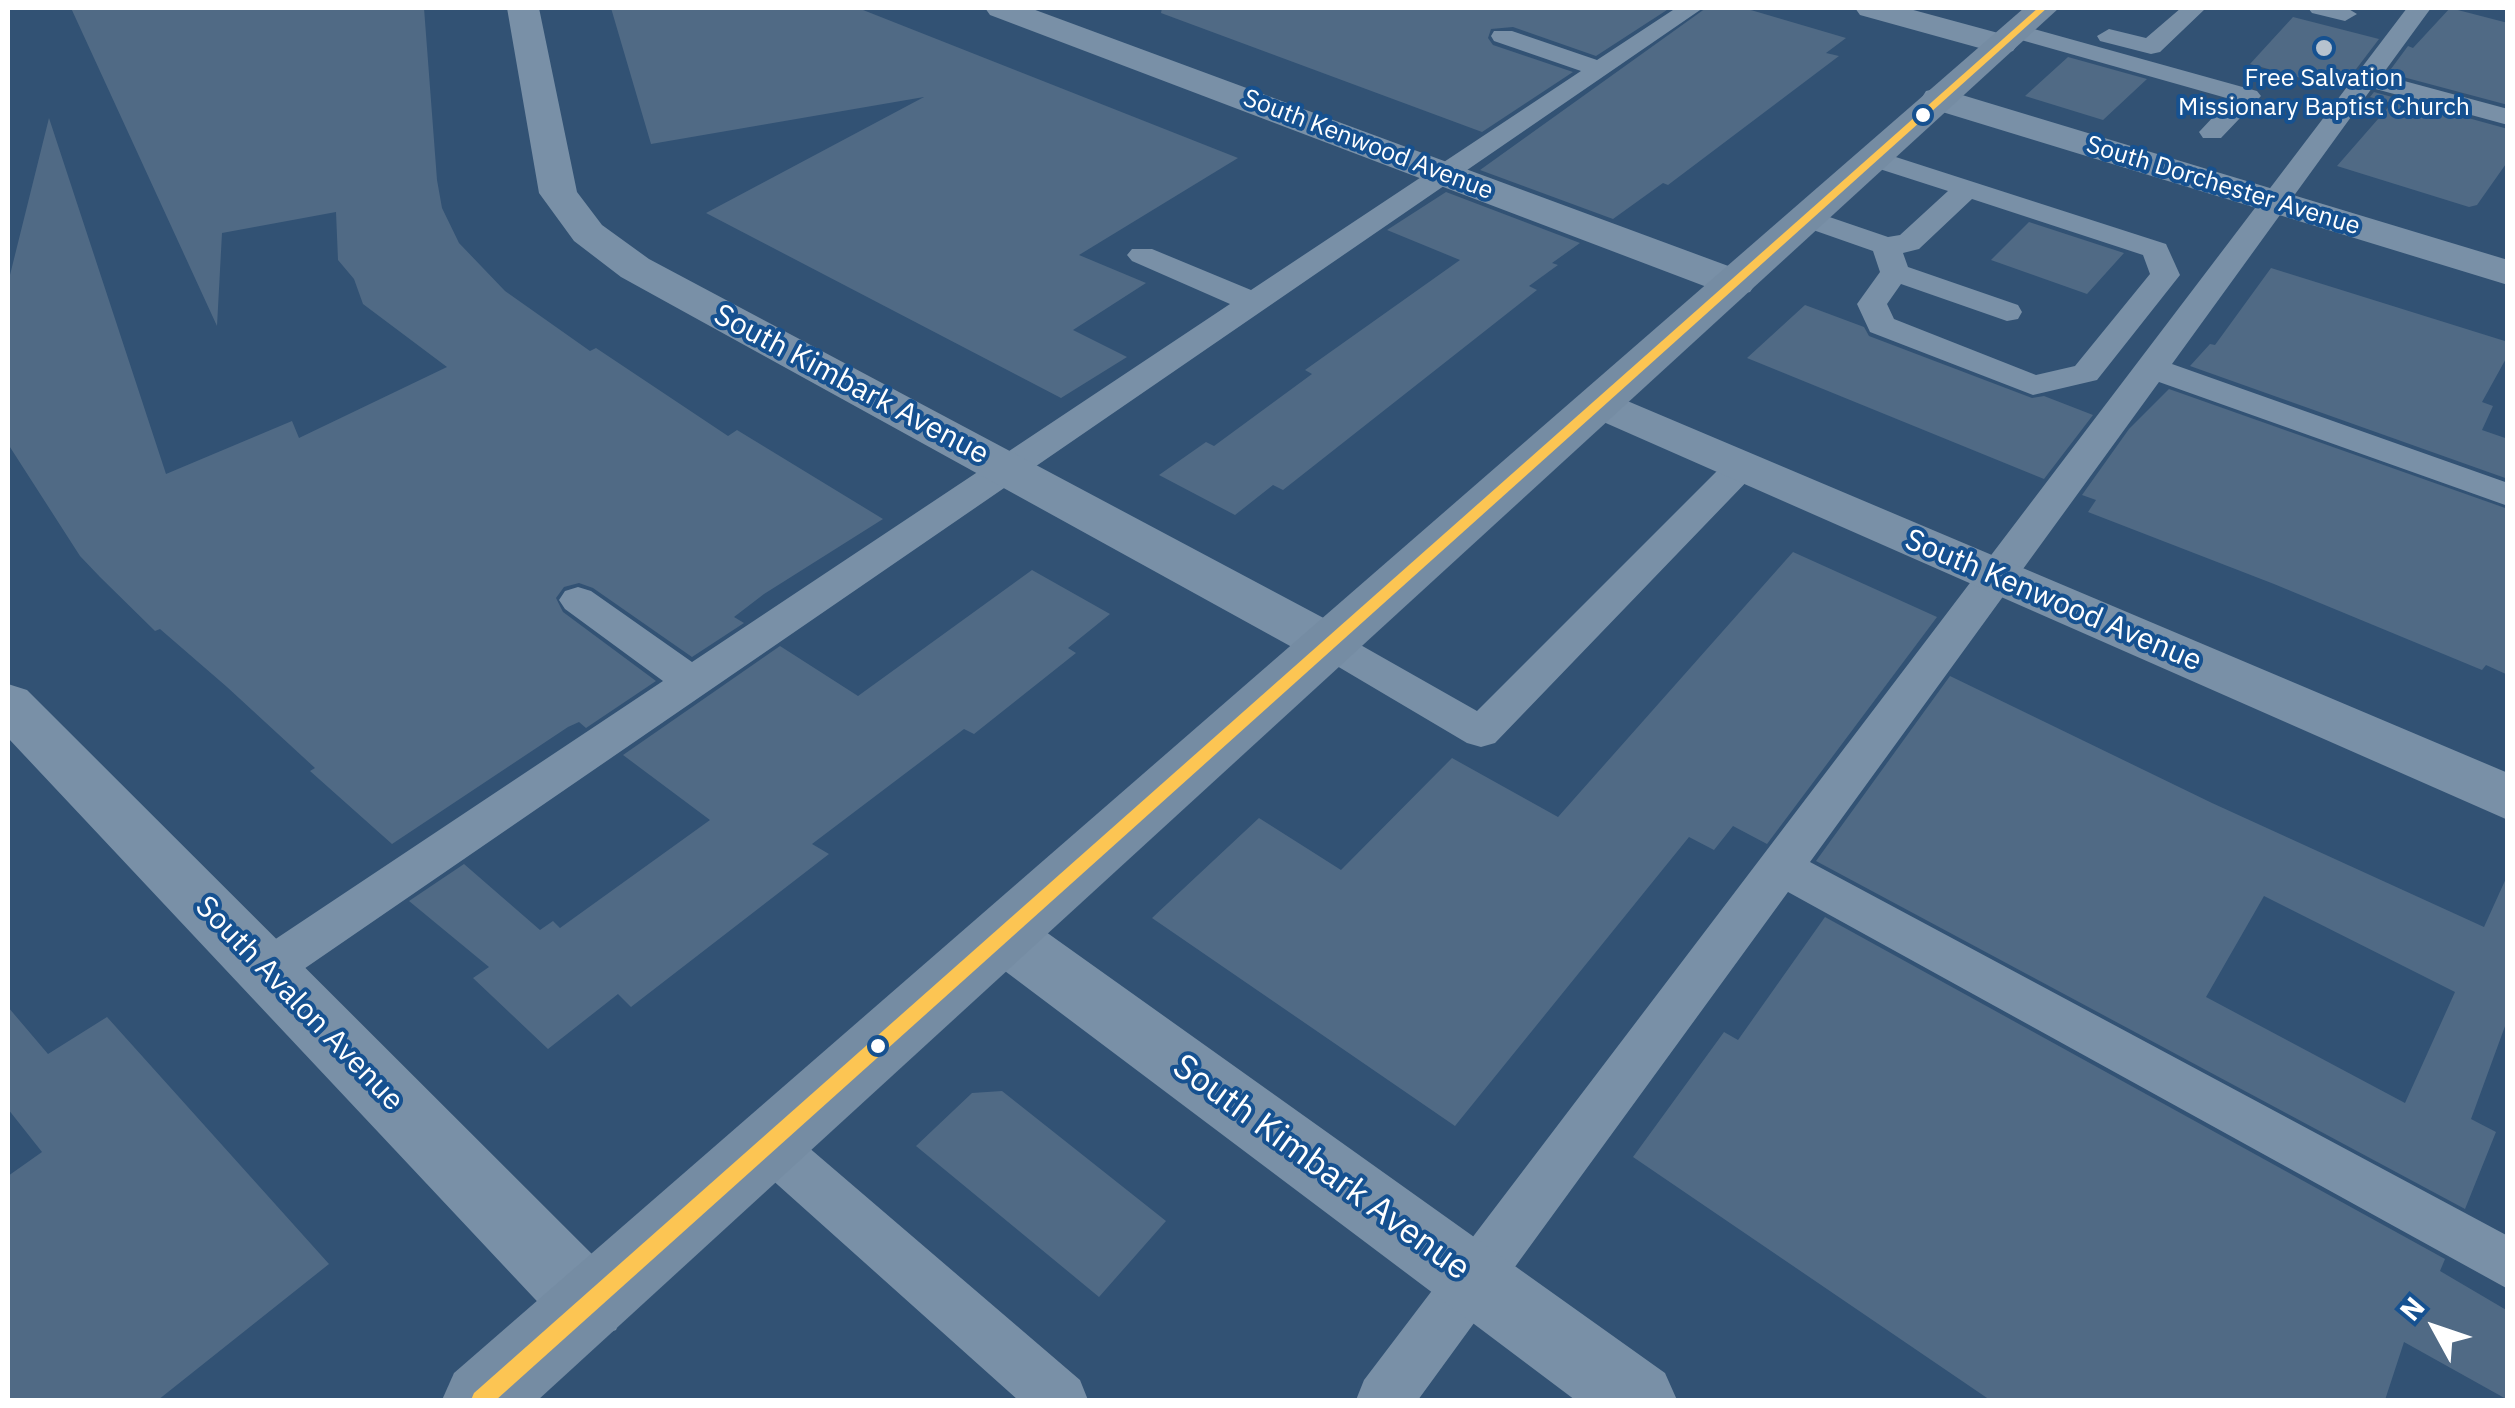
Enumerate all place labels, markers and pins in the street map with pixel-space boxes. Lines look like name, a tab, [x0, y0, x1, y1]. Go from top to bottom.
marker: Free Salvation Missionary Baptist Church	[2313, 37, 2335, 59]
place label: Free Salvation Missionary Baptist Church	[2178, 64, 2470, 123]
unlabelled marker	[1913, 105, 1933, 125]
unlabelled marker	[868, 1036, 888, 1056]

